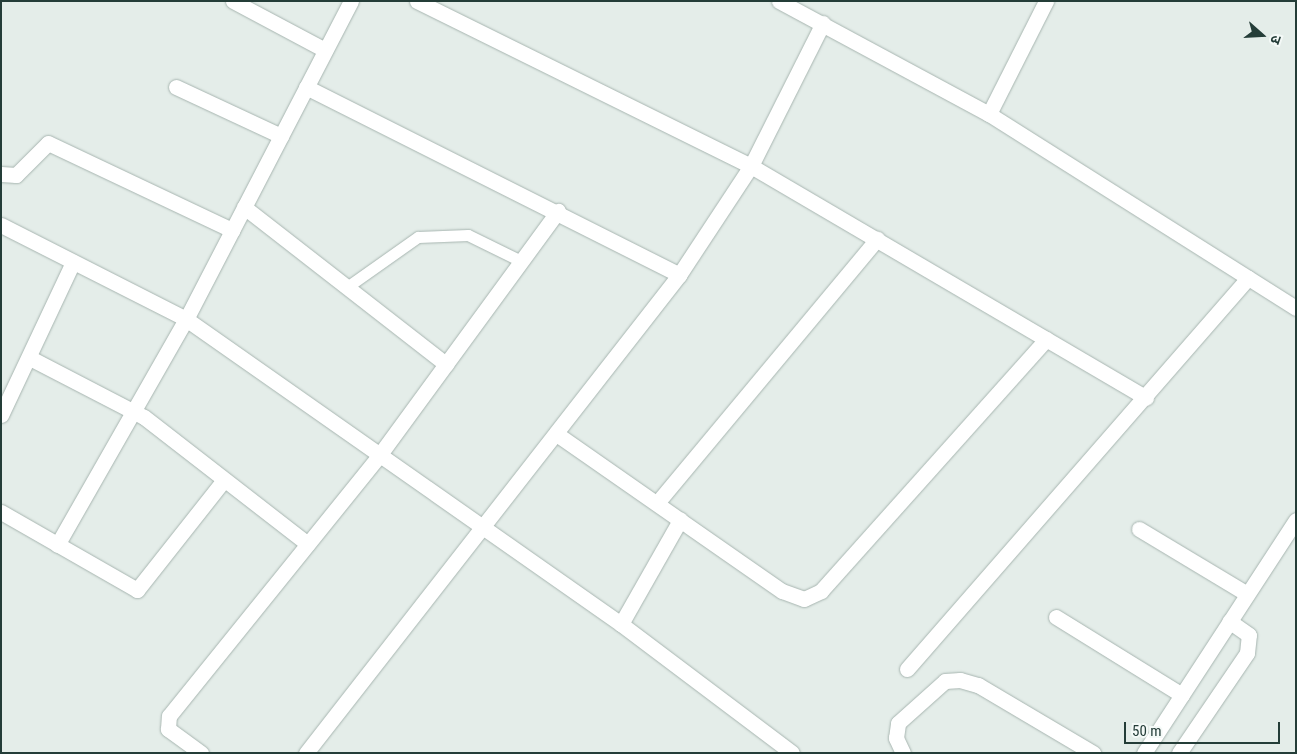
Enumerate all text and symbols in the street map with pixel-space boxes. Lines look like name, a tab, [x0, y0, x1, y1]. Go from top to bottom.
north arrow	[1237, 10, 1287, 60]
text: उ	[1267, 33, 1285, 46]
scale bar	[1127, 712, 1283, 744]
text: 50 m	[1132, 722, 1162, 740]

